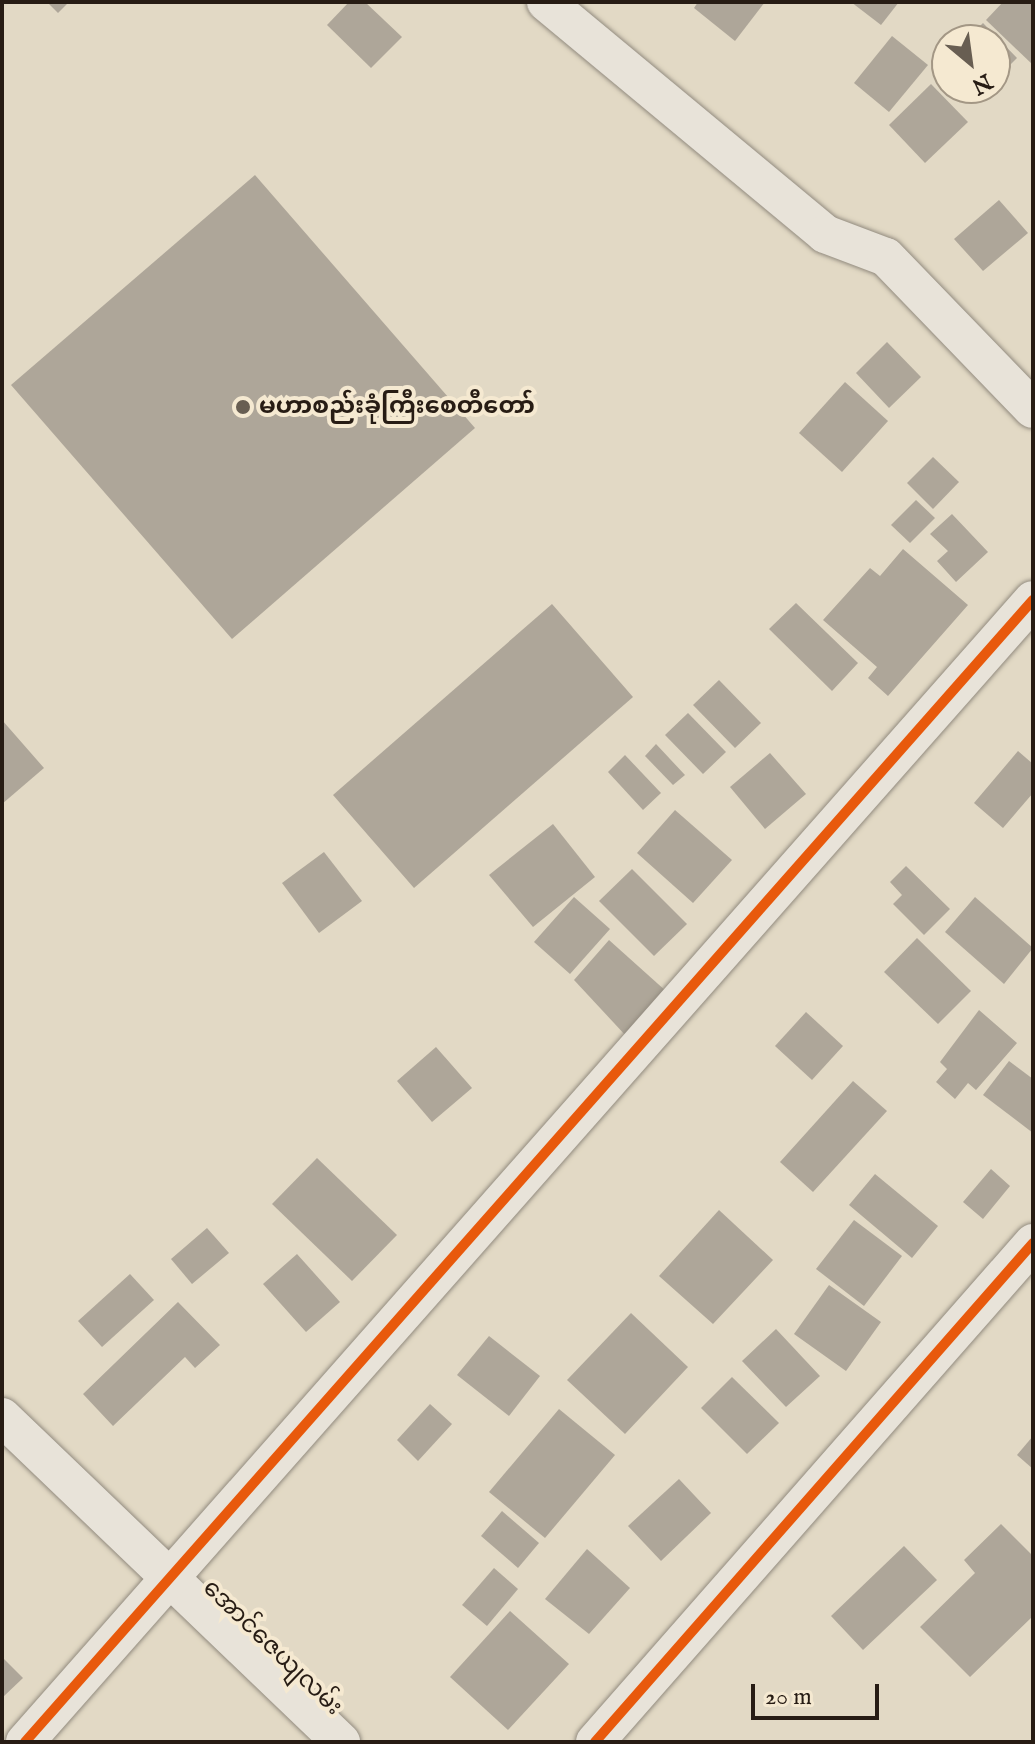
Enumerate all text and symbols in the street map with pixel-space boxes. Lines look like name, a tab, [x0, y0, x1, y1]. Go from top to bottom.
north arrow	[931, 24, 1011, 104]
text: N	[967, 66, 997, 100]
place label: မဟာစည်းခုံကြီးစေတီတော်	[259, 393, 535, 421]
marker: မဟာစည်းခုံကြီးစေတီတော်	[234, 398, 252, 416]
street label: အောင်ဇေယျလမ်း	[196, 1574, 348, 1722]
scale bar	[755, 1668, 883, 1718]
text: 20 m	[765, 1682, 812, 1713]

